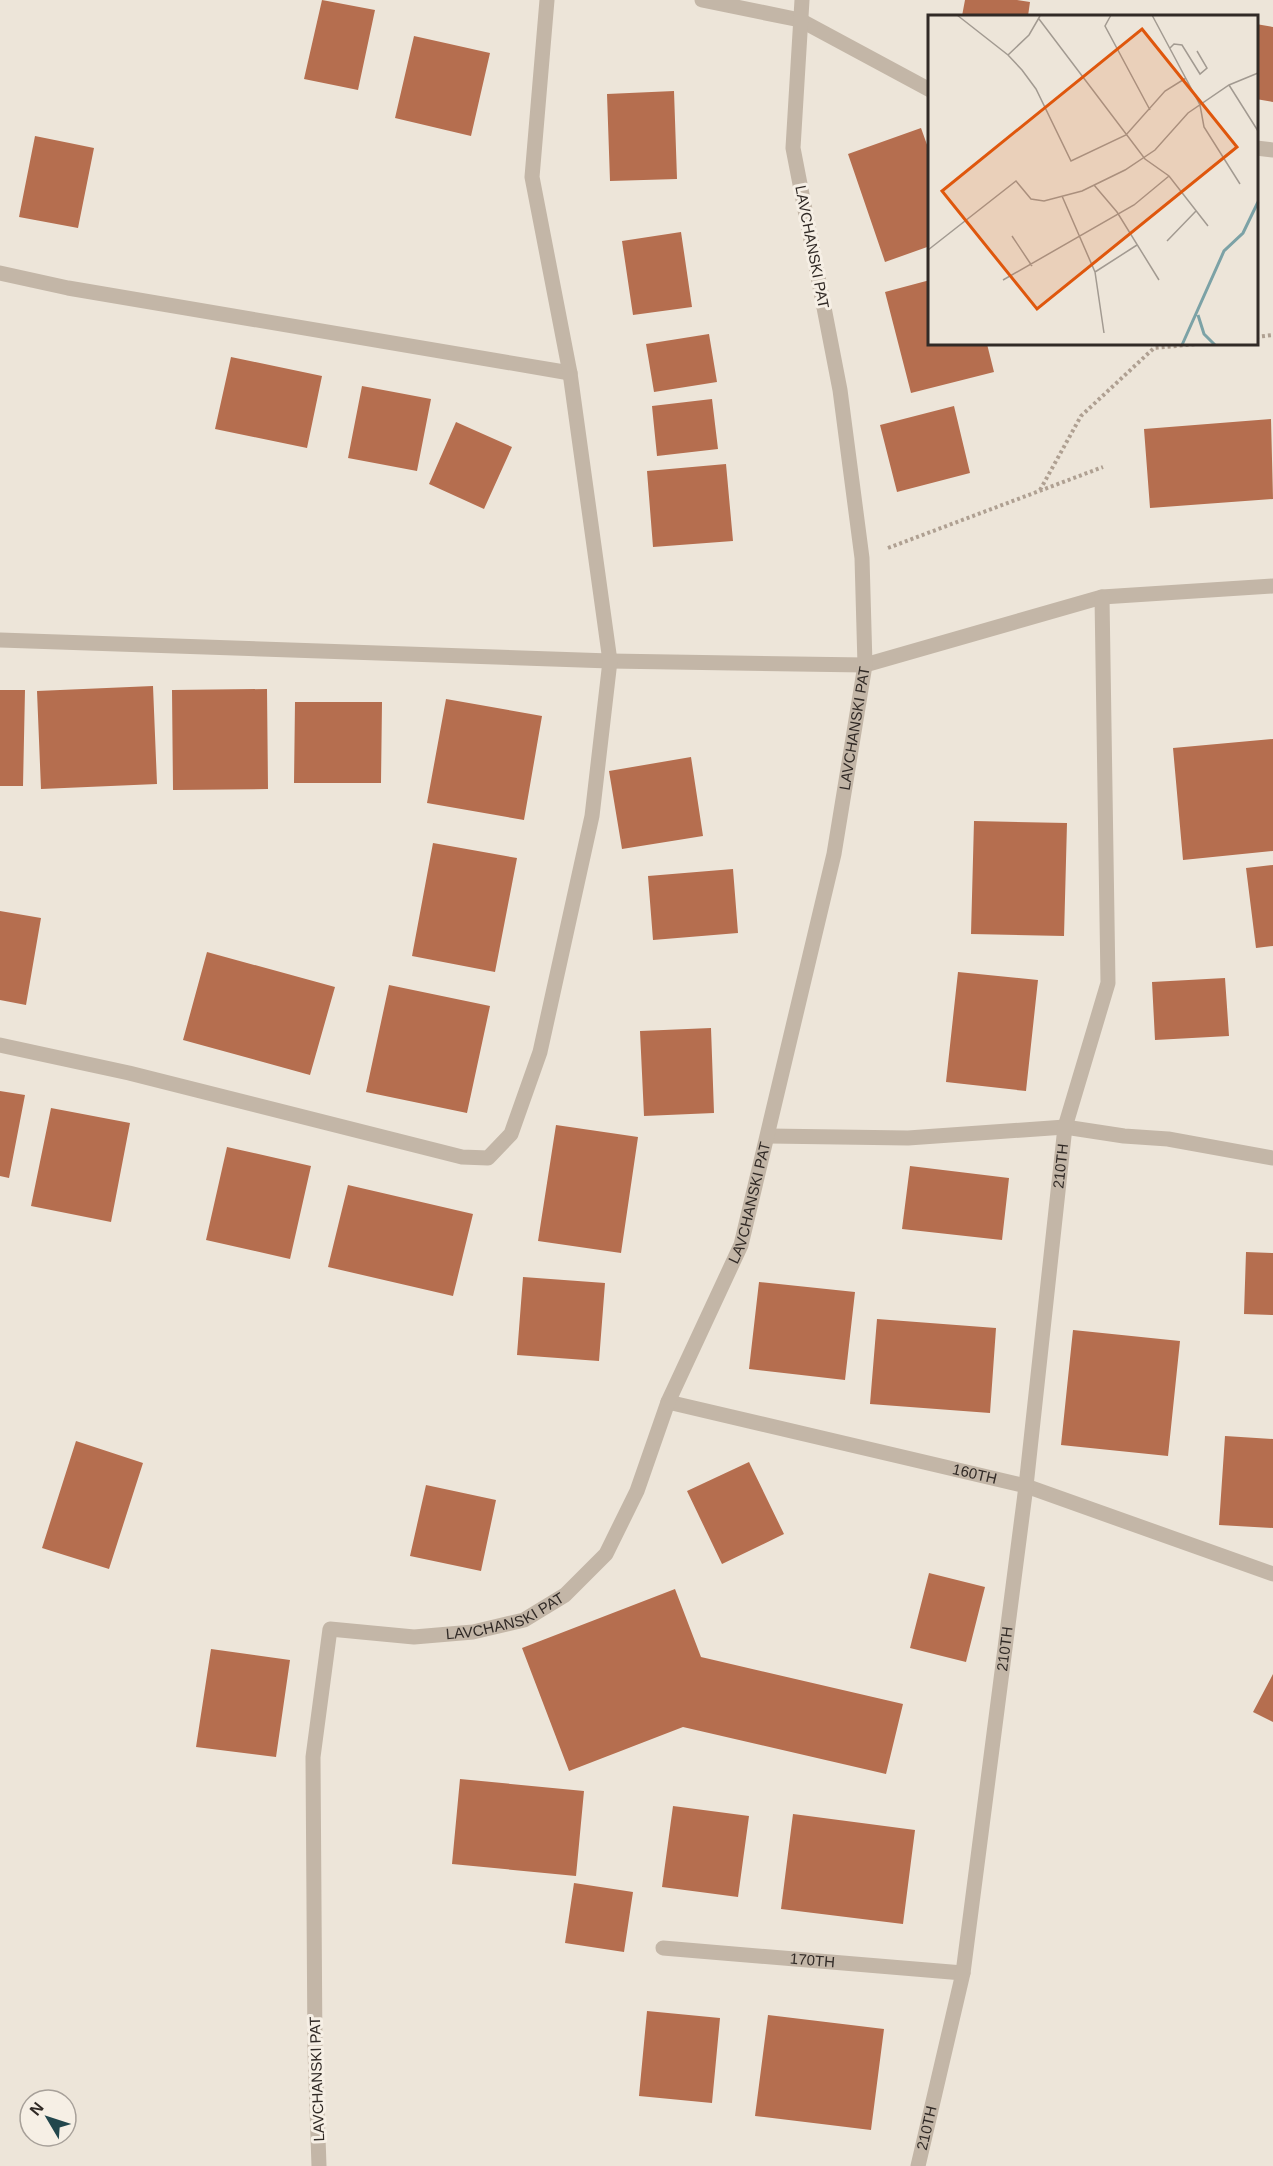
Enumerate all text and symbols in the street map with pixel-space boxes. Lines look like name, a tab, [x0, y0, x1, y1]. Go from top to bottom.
inset map	[928, 15, 1258, 345]
street label: LAVCHANSKI PAT	[792, 184, 833, 310]
street label: LAVCHANSKI PAT	[836, 665, 873, 791]
street label: LAVCHANSKI PAT	[725, 1140, 773, 1266]
street label: 210TH	[1049, 1143, 1071, 1189]
street label: 160TH	[951, 1460, 999, 1487]
street label: LAVCHANSKI PAT	[445, 1589, 567, 1642]
street label: 210TH	[993, 1625, 1016, 1672]
street label: 170TH	[789, 1950, 836, 1970]
street label: LAVCHANSKI PAT	[306, 2016, 327, 2142]
north arrow	[18, 2088, 78, 2148]
text: N	[26, 2099, 47, 2119]
street label: 210TH	[913, 2104, 940, 2152]

